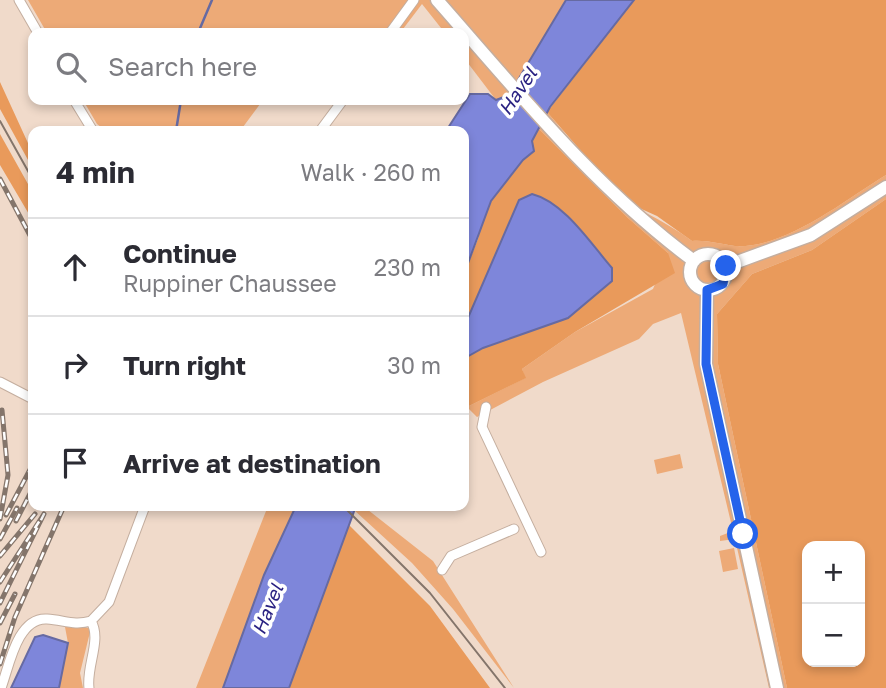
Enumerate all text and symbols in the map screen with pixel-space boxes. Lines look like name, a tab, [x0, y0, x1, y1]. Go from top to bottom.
search box	[28, 28, 469, 105]
icon: search	[52, 48, 90, 86]
text: Search here	[108, 51, 257, 82]
water label: Havel	[493, 62, 542, 119]
text: 4 min	[56, 154, 135, 190]
text: Walk · 260 m	[300, 158, 441, 186]
text: Continue	[123, 238, 237, 269]
icon: ahead	[56, 248, 94, 286]
route end	[710, 250, 741, 281]
text: 230 m	[374, 253, 441, 281]
text: Ruppiner Chaussee	[123, 269, 337, 297]
icon: right	[56, 346, 94, 384]
text: Turn right	[123, 350, 246, 381]
text: 30 m	[387, 351, 441, 379]
icon: arrive	[56, 444, 94, 482]
text: Arrive at destination	[123, 448, 381, 479]
route start	[727, 518, 758, 549]
map controls	[802, 541, 865, 667]
button: +	[802, 541, 865, 604]
water label: Havel	[247, 580, 288, 637]
button: −	[802, 604, 865, 667]

